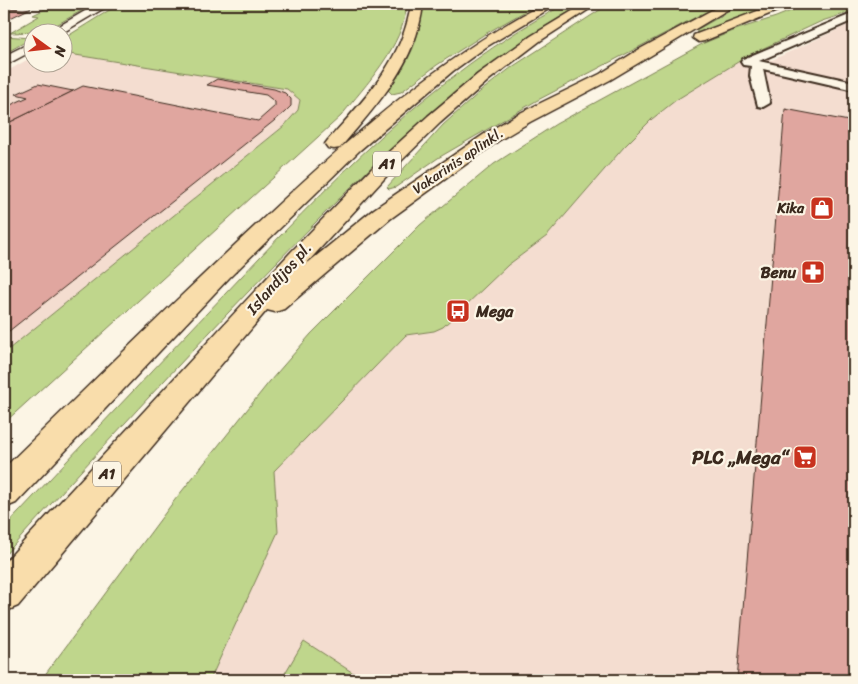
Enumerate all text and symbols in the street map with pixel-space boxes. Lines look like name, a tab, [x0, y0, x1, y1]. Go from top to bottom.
north arrow	[22, 22, 72, 72]
text: N	[47, 42, 74, 59]
street label: Vakarinis aplinkl.	[407, 121, 509, 201]
road number: A1	[373, 152, 401, 176]
shop icon: Kika	[809, 195, 835, 221]
place label: Kika	[776, 196, 805, 221]
street label: Islandijos pl.	[238, 235, 319, 322]
place label: Benu	[760, 258, 796, 287]
pharmacy icon: Benu	[800, 259, 826, 285]
place label: Mega	[475, 297, 514, 326]
bus stop icon: Mega	[445, 298, 471, 324]
place label: PLC „Mega“	[692, 441, 790, 474]
supermarket icon: PLC „Mega“	[792, 444, 818, 470]
road number: A1	[93, 462, 121, 486]

